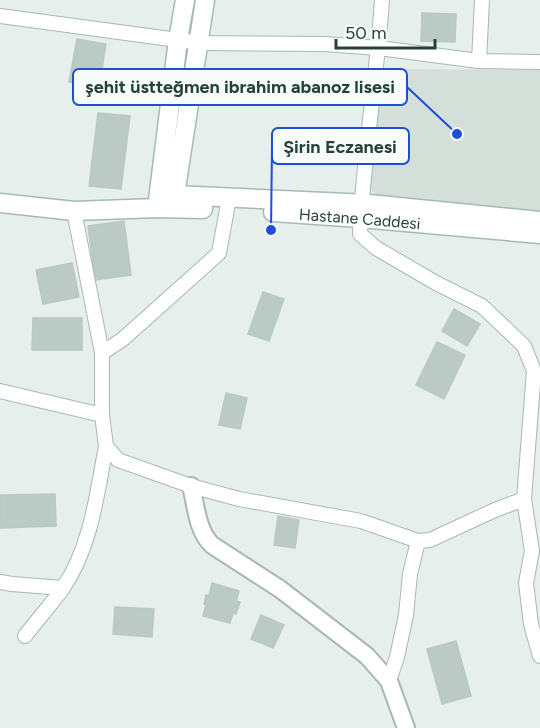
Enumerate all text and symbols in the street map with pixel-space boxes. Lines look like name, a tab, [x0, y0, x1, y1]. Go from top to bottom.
scale bar	[336, 12, 435, 50]
text: 50 m	[345, 22, 387, 44]
callout: şehit üstteğmen ibrahim abanoz lisesi	[73, 69, 407, 105]
text: şehit üstteğmen ibrahim abanoz lisesi	[85, 76, 395, 98]
callout: Şirin Eczanesi	[272, 128, 409, 164]
text: Şirin Eczanesi	[283, 136, 397, 158]
street label: Hastane Caddesi	[298, 204, 421, 233]

